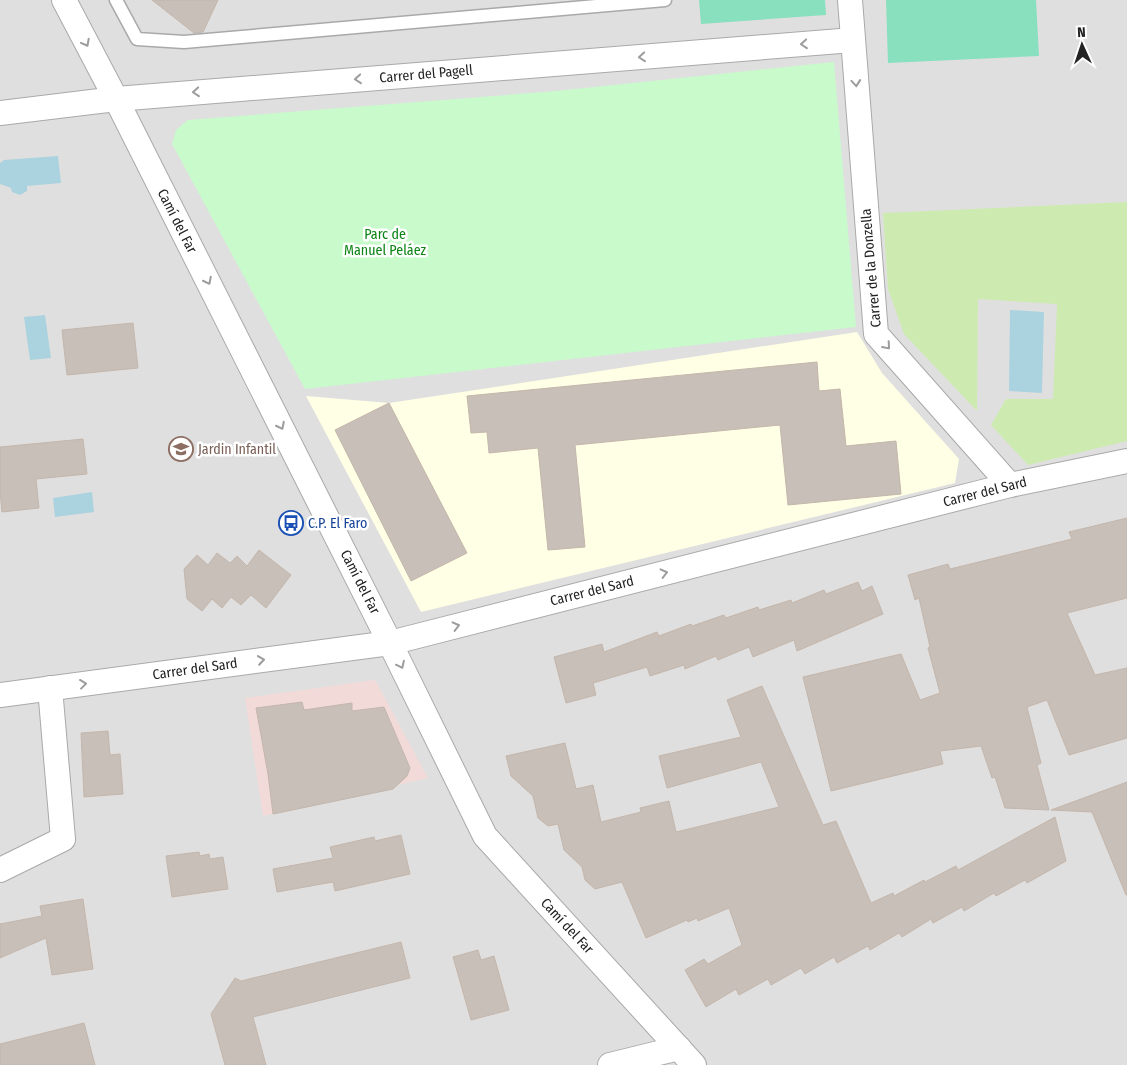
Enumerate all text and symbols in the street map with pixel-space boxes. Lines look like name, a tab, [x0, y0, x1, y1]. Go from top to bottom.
north arrow	[1057, 20, 1107, 70]
text: N	[1077, 24, 1086, 41]
one-way arrow	[80, 38, 90, 47]
one-way arrow	[800, 38, 808, 49]
one-way arrow	[638, 51, 646, 62]
street label: Carrer del Pagell	[379, 61, 474, 87]
one-way arrow	[354, 74, 362, 85]
one-way arrow	[850, 80, 861, 88]
one-way arrow	[192, 87, 200, 98]
street label: Camí del Far	[154, 186, 200, 256]
street label: Carrer de la Donzella	[857, 208, 885, 328]
park label: Parc de Manuel Peláez	[344, 226, 426, 259]
one-way arrow	[202, 276, 212, 285]
one-way arrow	[881, 341, 890, 350]
one-way arrow	[275, 421, 285, 430]
school or university icon: Jardin Infantil	[168, 436, 194, 462]
place label: Jardin Infantil	[198, 441, 276, 458]
street label: Carrer del Sard	[941, 473, 1029, 511]
bus stop icon: C.P. El Faro	[278, 510, 304, 536]
place label: C.P. El Faro	[308, 515, 367, 532]
street label: Camí del Far	[337, 547, 383, 617]
one-way arrow	[660, 568, 669, 579]
street label: Carrer del Sard	[548, 572, 636, 610]
one-way arrow	[451, 621, 460, 632]
street label: Carrer del Sard	[151, 655, 239, 683]
one-way arrow	[258, 655, 266, 666]
one-way arrow	[395, 660, 405, 669]
one-way arrow	[79, 679, 87, 690]
street label: Camí del Far	[537, 895, 597, 957]

